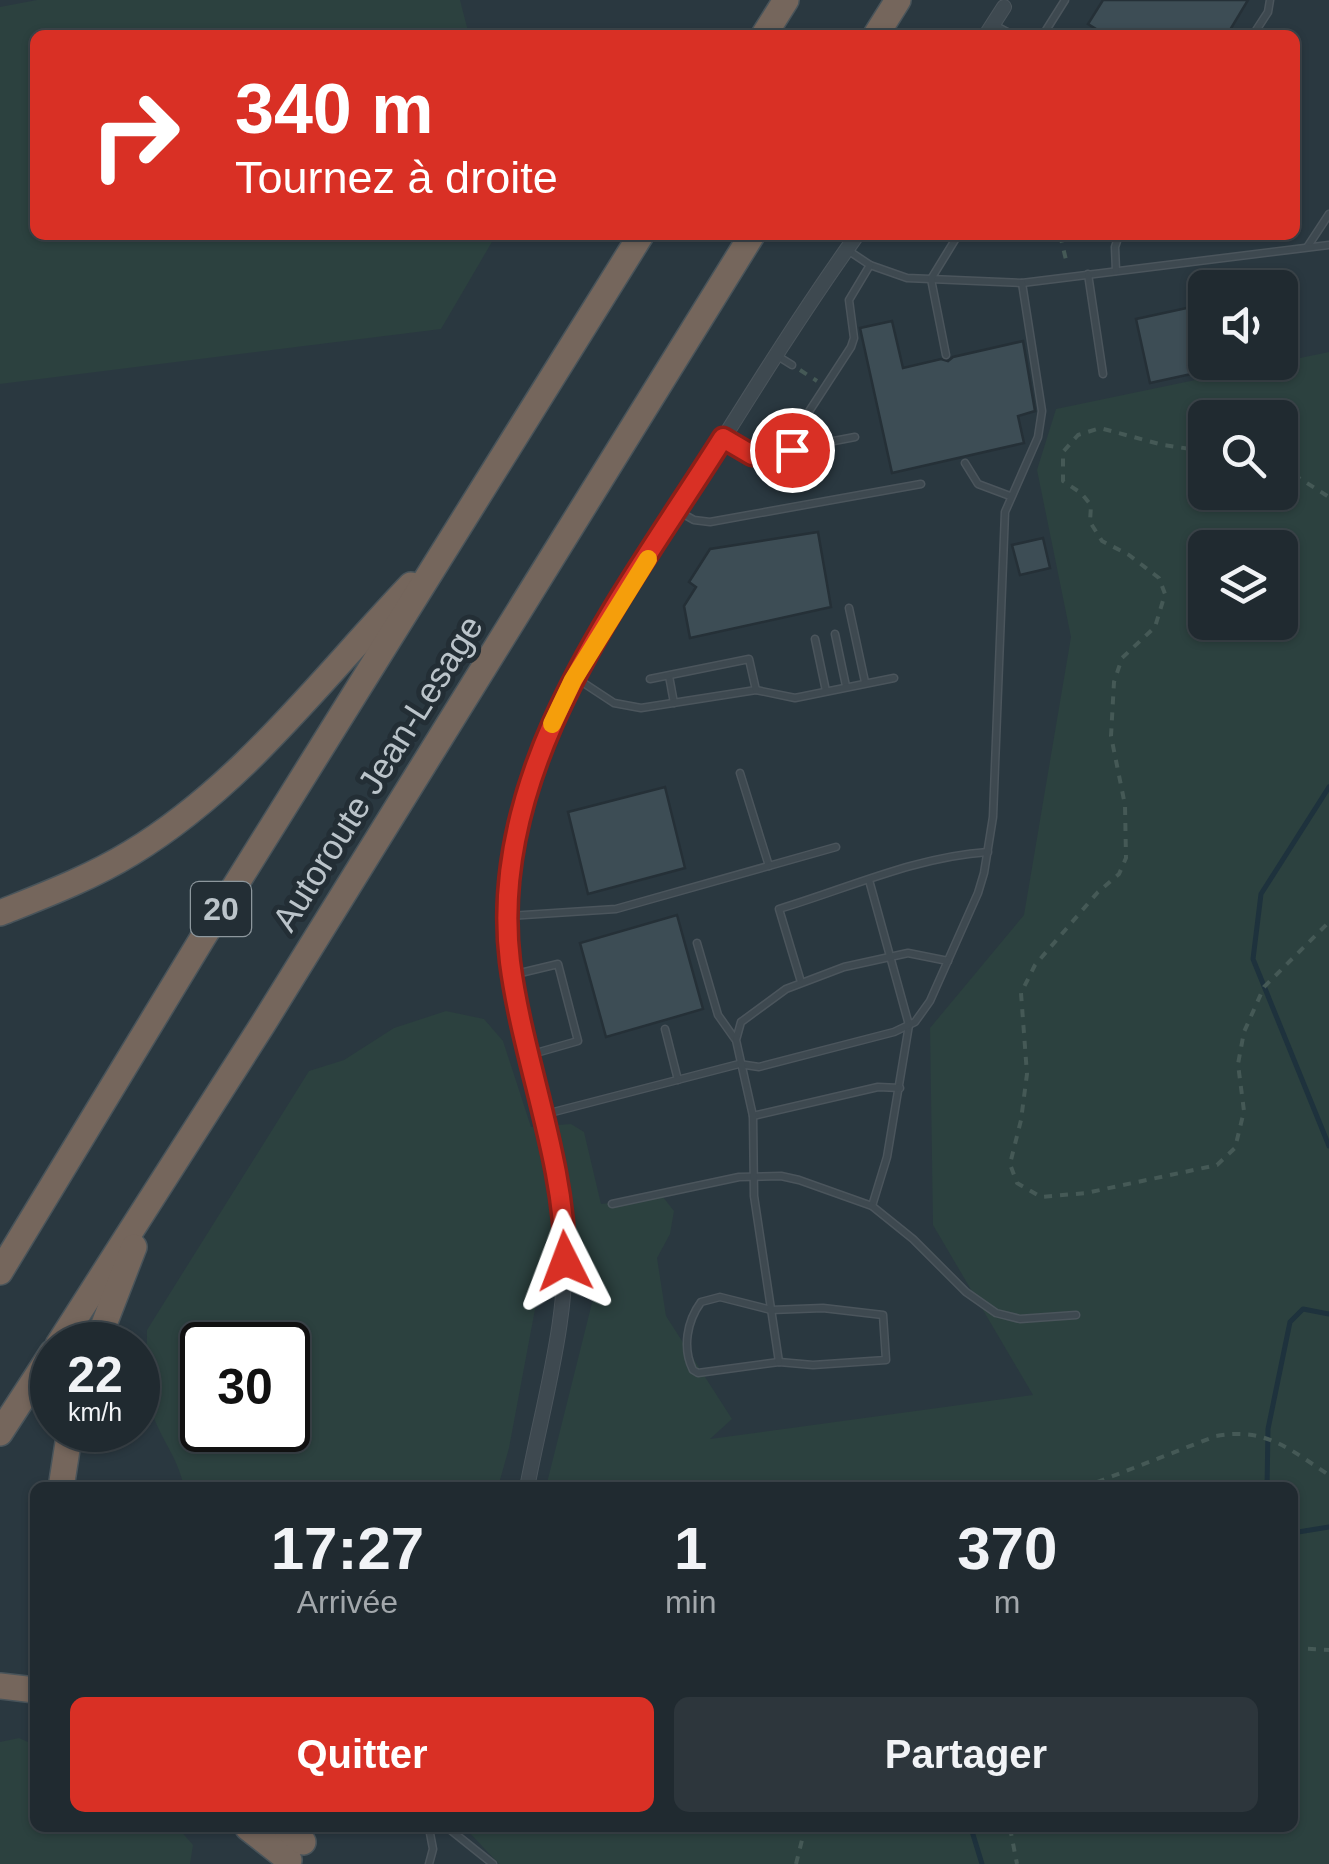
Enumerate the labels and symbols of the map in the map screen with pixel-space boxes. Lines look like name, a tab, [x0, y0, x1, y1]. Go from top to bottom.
pin	[750, 408, 835, 493]
street label: Autoroute Jean-Lesage	[264, 608, 490, 938]
road number: 20	[191, 882, 251, 936]
position arrow	[513, 1209, 617, 1313]
speed limit sign: 30	[180, 1322, 310, 1452]

